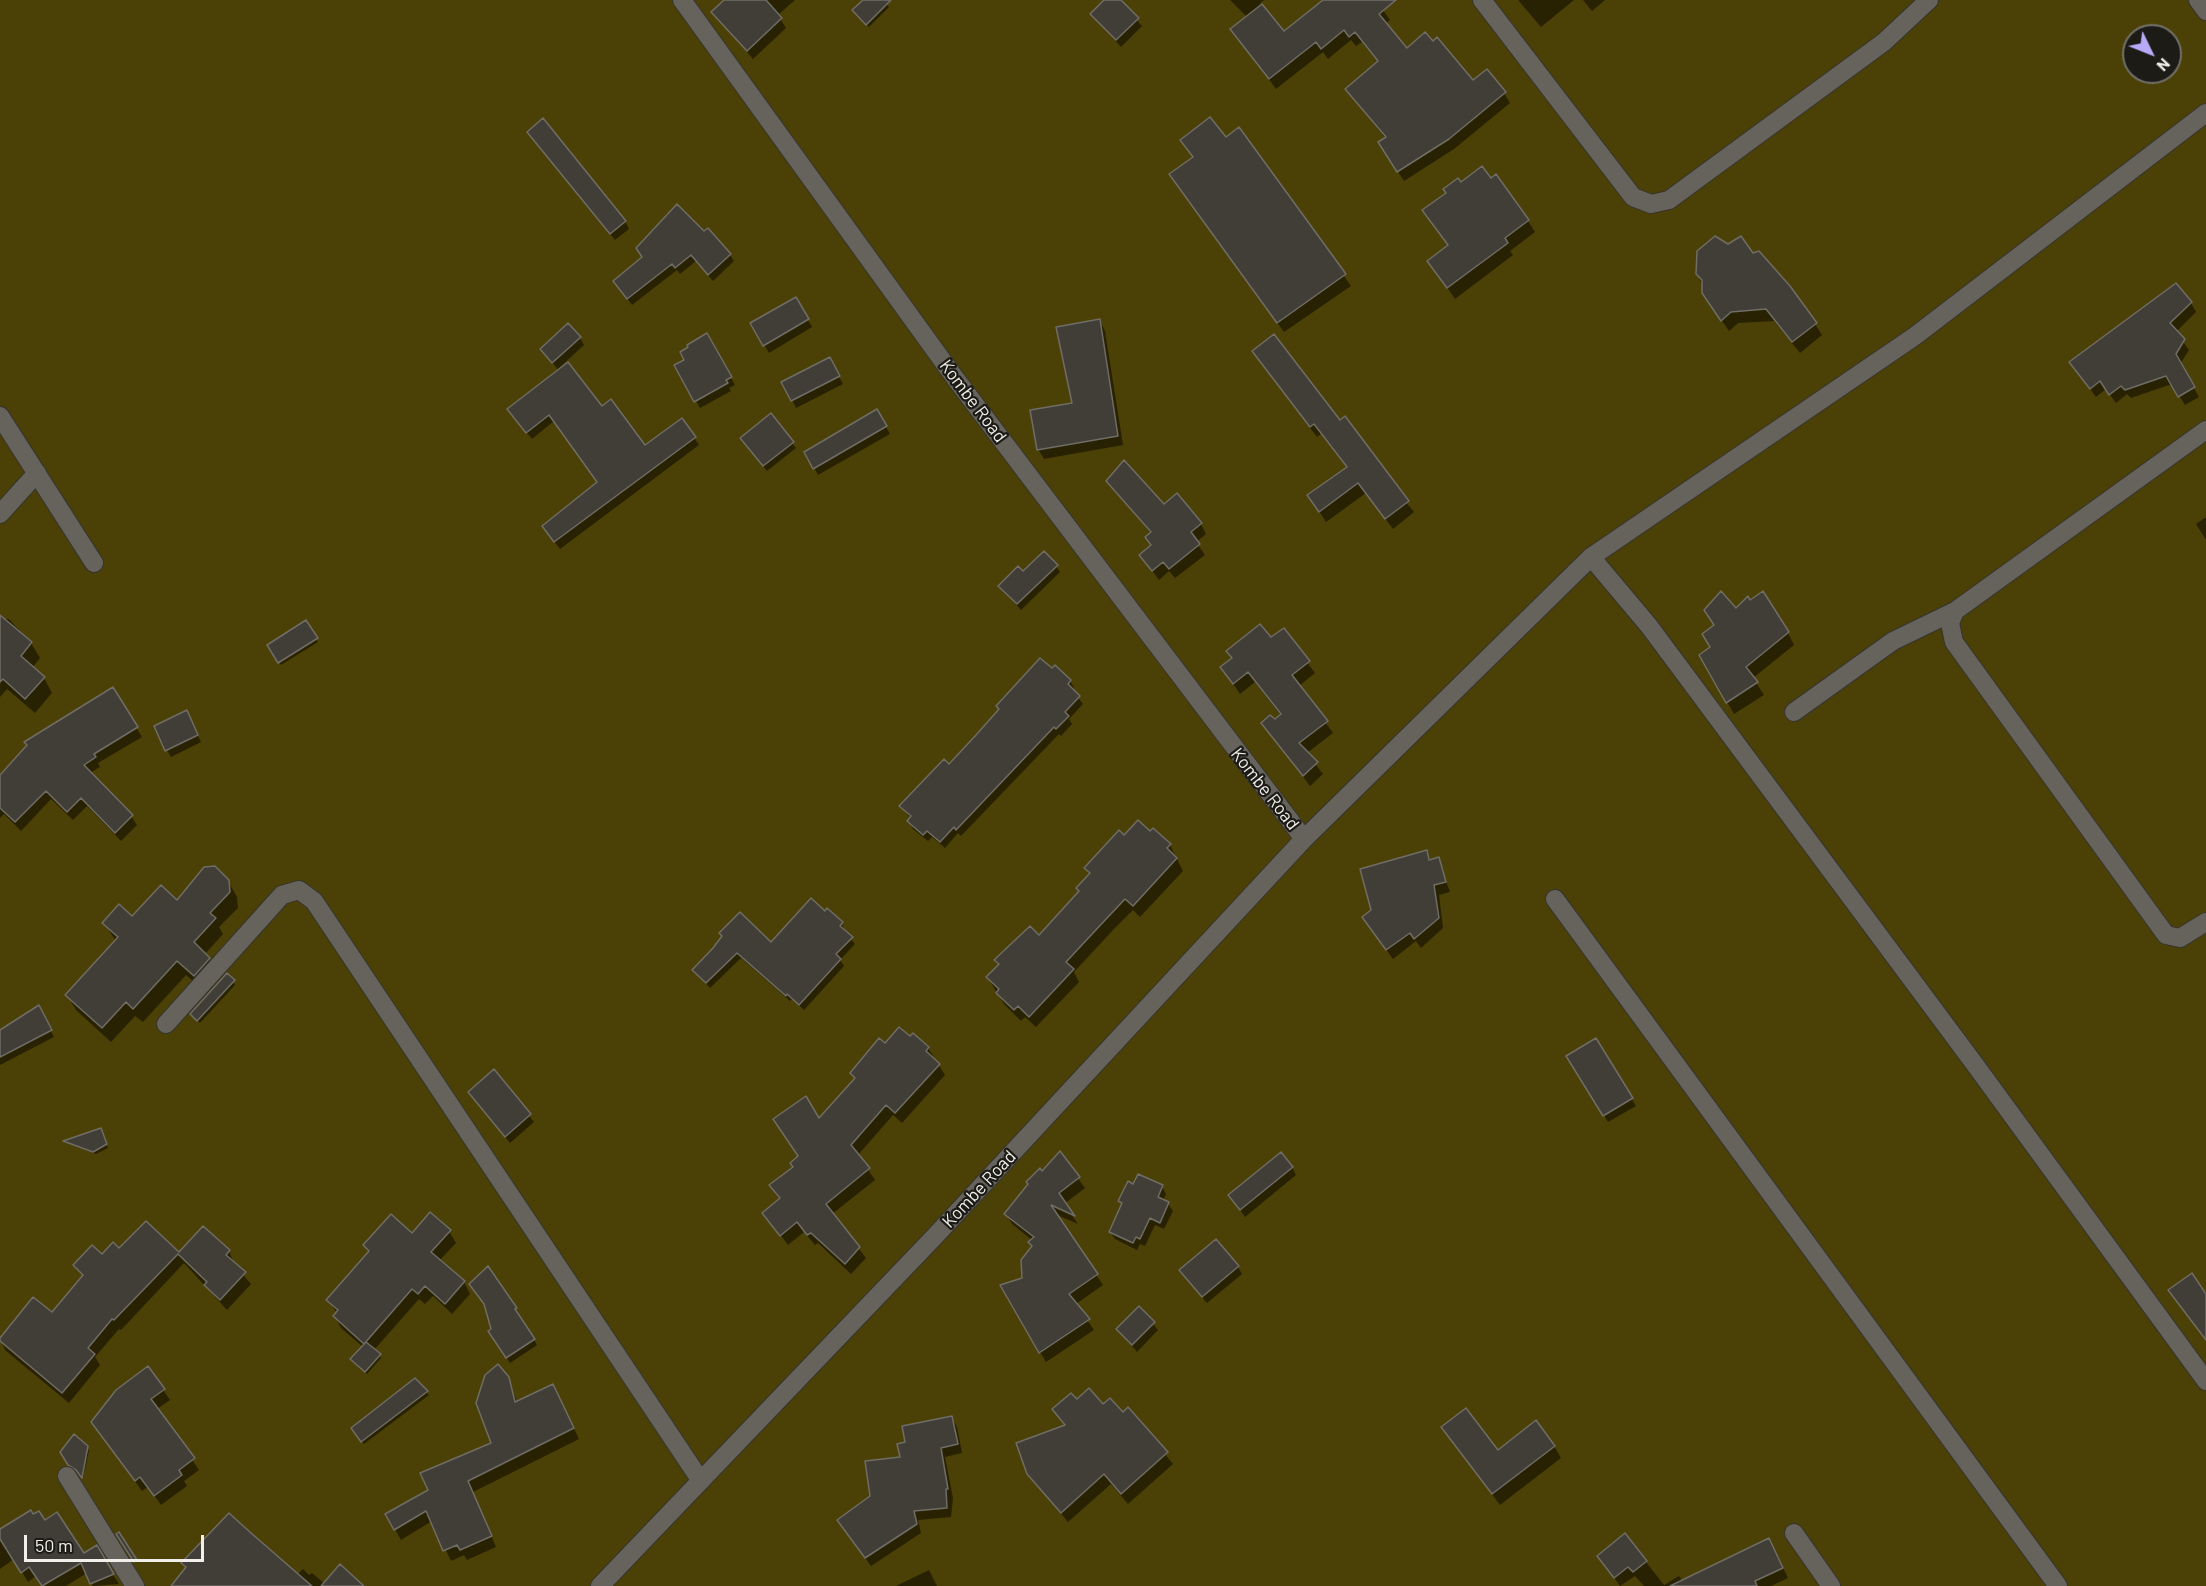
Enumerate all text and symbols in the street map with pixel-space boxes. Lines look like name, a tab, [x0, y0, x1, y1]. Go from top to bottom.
north arrow	[2122, 24, 2182, 84]
text: N	[2153, 55, 2175, 76]
street label: Kombe Road	[935, 355, 1011, 447]
street label: Kombe Road	[1226, 744, 1304, 834]
street label: Kombe Road	[938, 1146, 1020, 1232]
scale bar	[27, 1523, 207, 1561]
text: 50 m	[35, 1534, 73, 1556]

